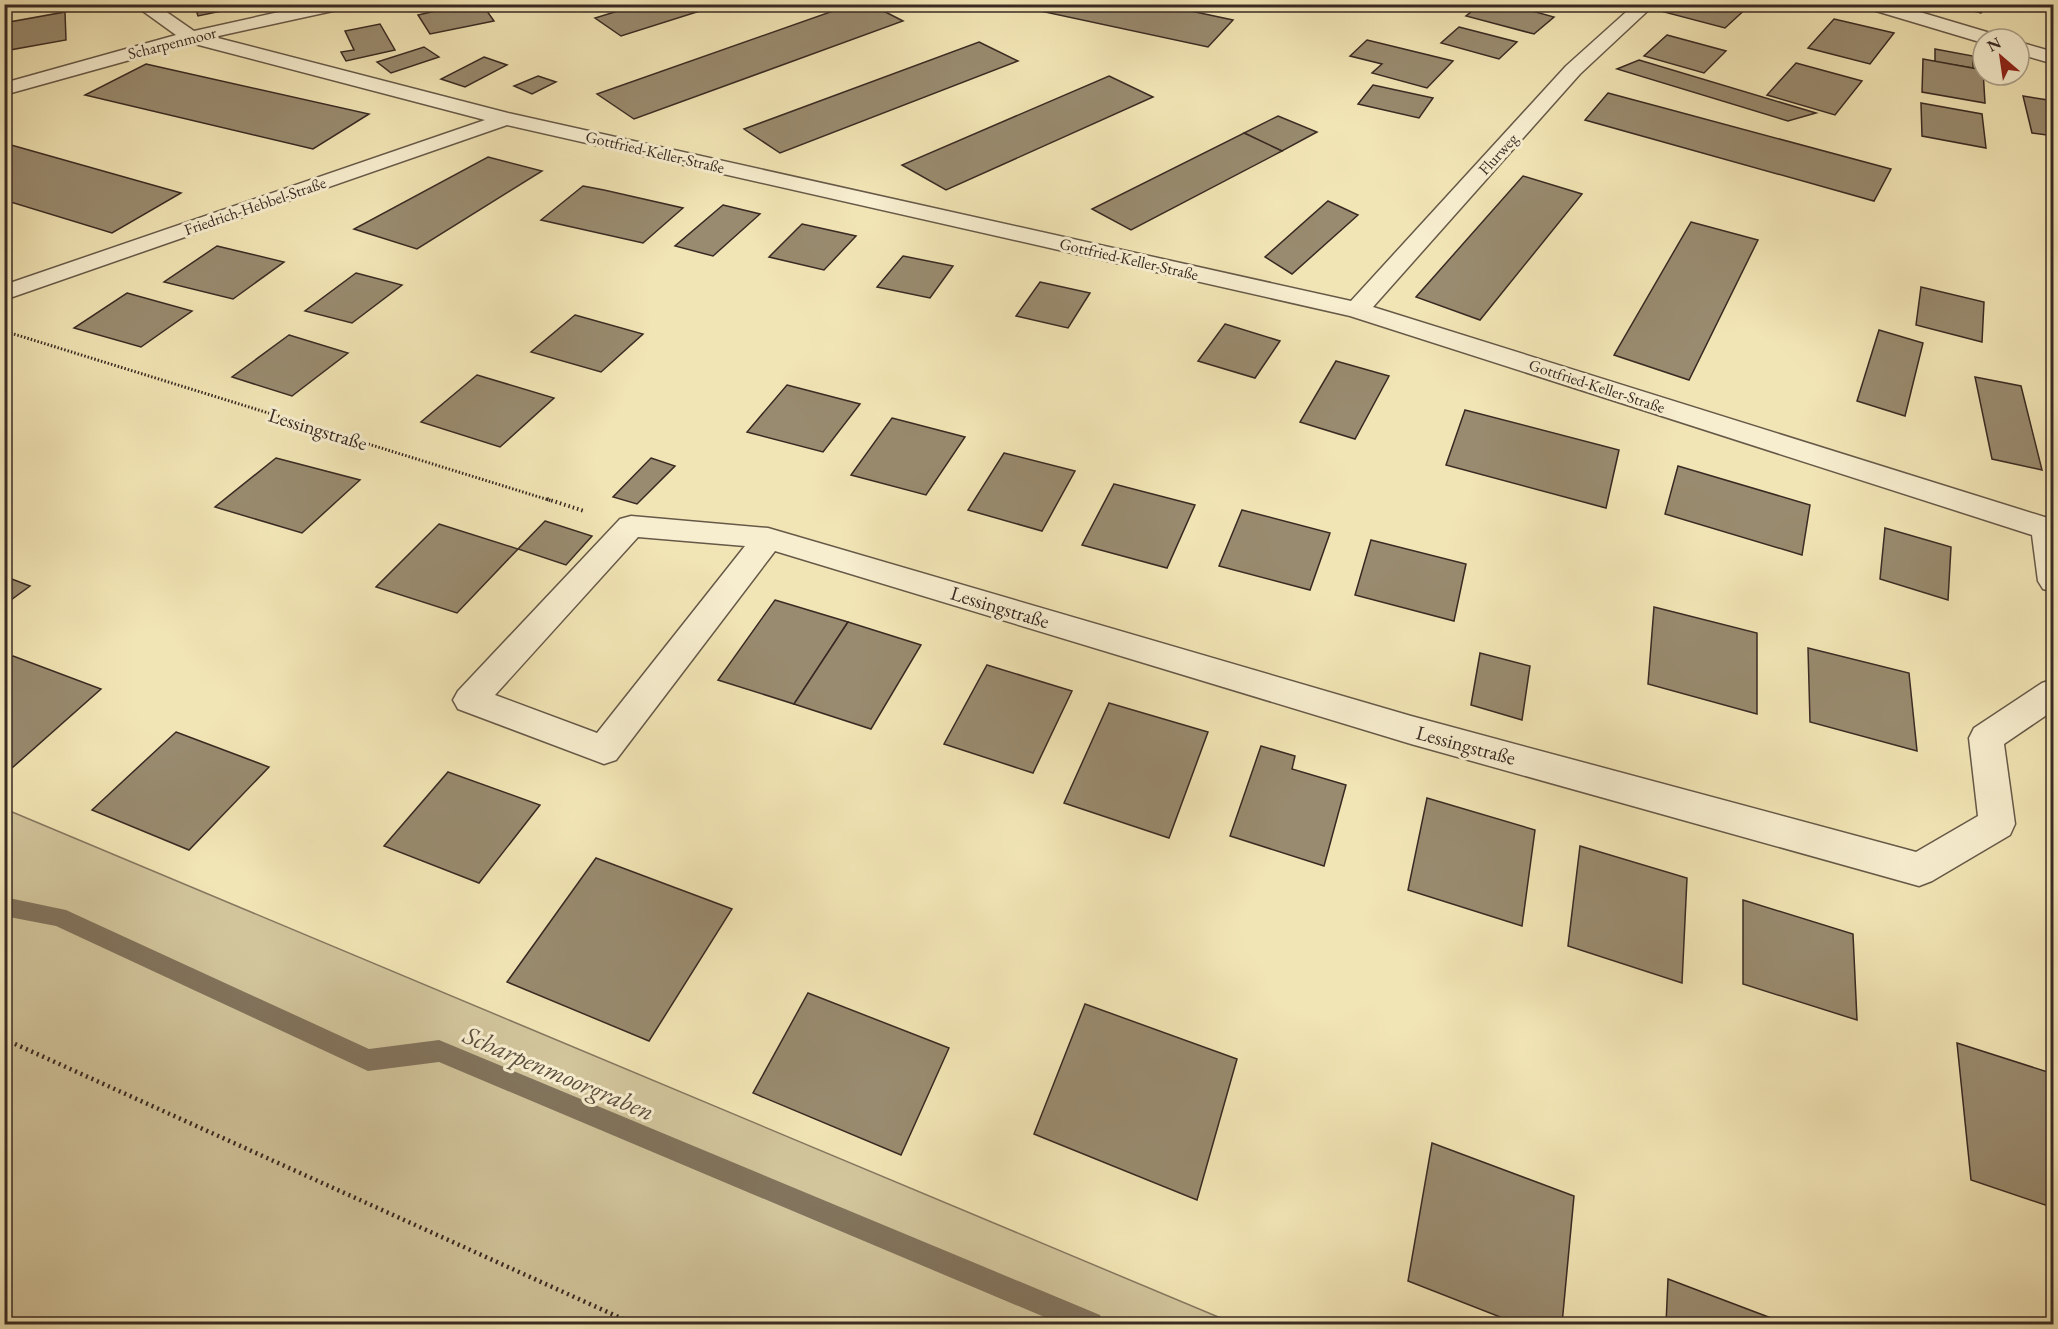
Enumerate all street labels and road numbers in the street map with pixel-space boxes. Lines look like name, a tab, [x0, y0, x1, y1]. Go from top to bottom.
street label: Scharpenmoor	[126, 22, 219, 64]
street label: Gottfried-Keller-Straße	[584, 126, 726, 178]
street label: Flurweg	[1474, 128, 1523, 179]
street label: Friedrich-Hebbel-Straße	[181, 172, 329, 240]
street label: Gottfried-Keller-Straße	[1058, 233, 1200, 285]
street label: Gottfried-Keller-Straße	[1526, 354, 1668, 418]
street label: Lessingstraße	[266, 402, 371, 456]
street label: Lessingstraße	[948, 580, 1053, 634]
street label: Lessingstraße	[1413, 719, 1519, 771]

